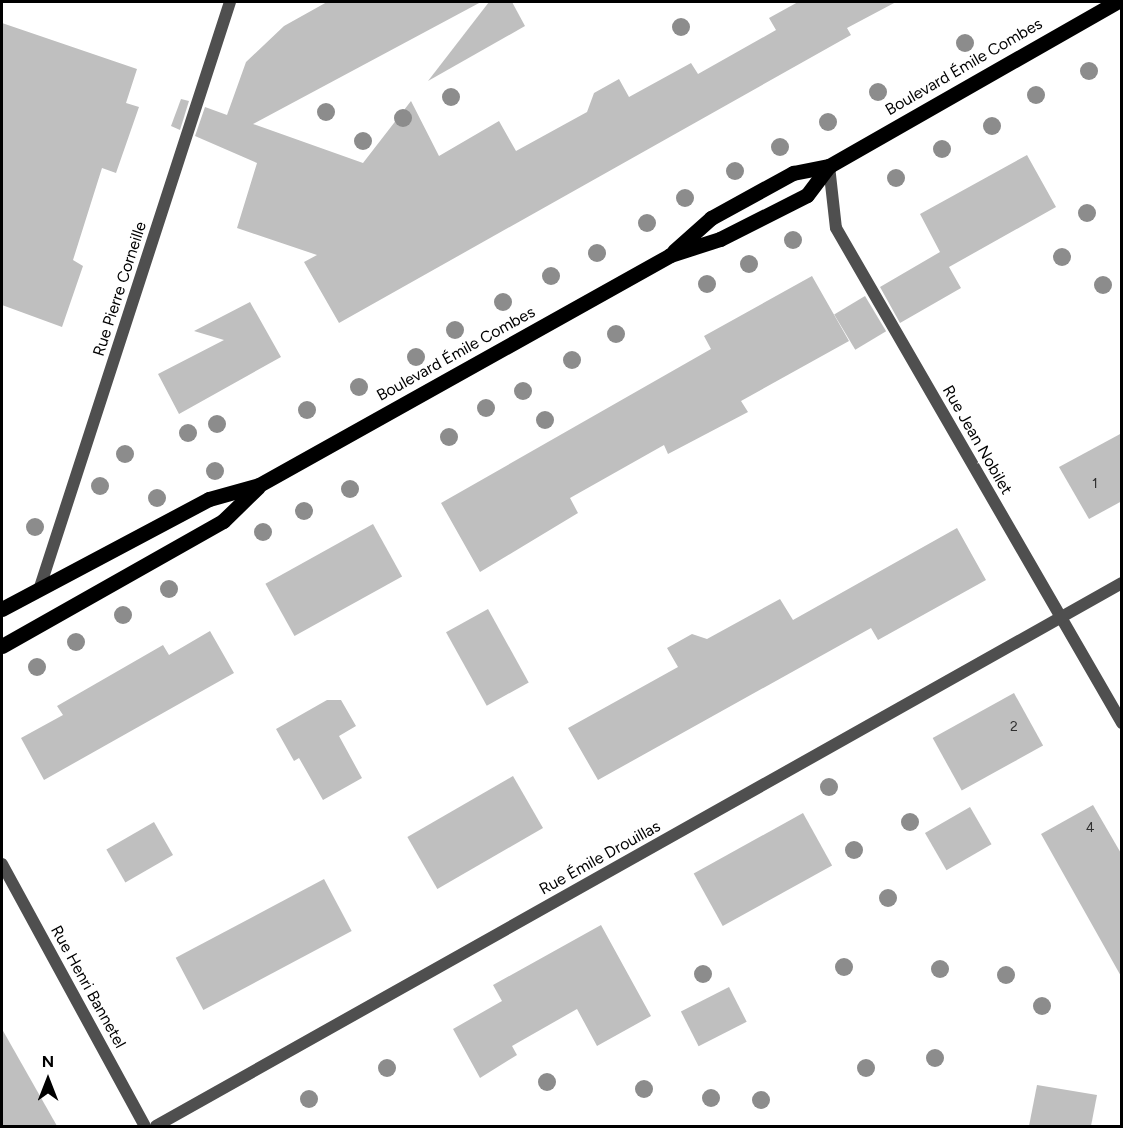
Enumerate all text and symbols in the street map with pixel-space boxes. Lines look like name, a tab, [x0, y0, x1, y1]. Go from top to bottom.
street label: Boulevard Émile Combes	[882, 14, 1046, 120]
street label: Rue Pierre Corneille	[89, 219, 151, 359]
street label: Boulevard Émile Combes	[373, 302, 539, 406]
street label: Rue Jean Nobilet	[938, 382, 1016, 498]
house number: 1	[1092, 476, 1098, 492]
house number: 2	[1010, 719, 1018, 735]
street label: Rue Émile Drouillas	[536, 817, 664, 899]
house number: 4	[1086, 820, 1094, 836]
street label: Rue Henri Bannetel	[46, 922, 130, 1052]
north arrow	[18, 1050, 78, 1110]
text: N	[42, 1052, 54, 1071]

